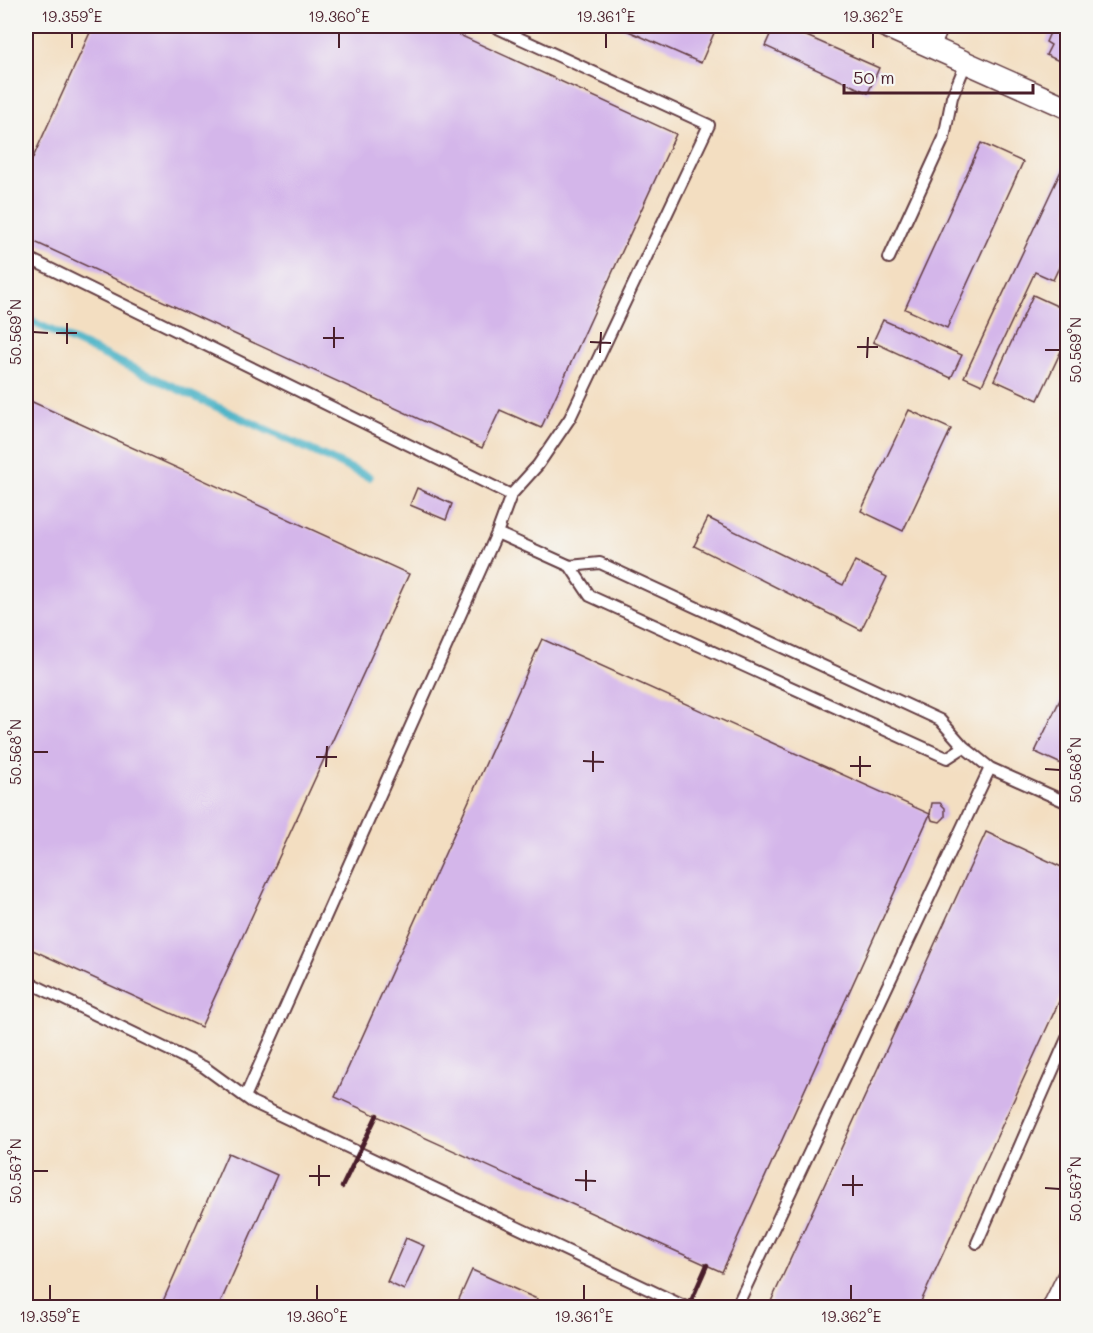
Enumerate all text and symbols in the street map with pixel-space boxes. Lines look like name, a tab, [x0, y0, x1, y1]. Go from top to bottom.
text: 19.359°E	[42, 6, 103, 26]
text: 19.360°E	[308, 6, 370, 26]
text: 19.361°E	[577, 6, 636, 26]
text: 19.362°E	[843, 6, 904, 26]
scale bar	[844, 57, 1033, 95]
text: 50 m	[853, 65, 895, 89]
text: 50.569°N	[5, 299, 25, 365]
text: 50.569°N	[1065, 317, 1085, 383]
text: 50.568°N	[5, 719, 25, 785]
text: 50.568°N	[1065, 737, 1085, 803]
text: 50.567°N	[5, 1138, 25, 1204]
text: 50.567°N	[1065, 1156, 1085, 1222]
text: 19.359°E	[20, 1306, 81, 1326]
text: 19.360°E	[286, 1306, 348, 1326]
text: 19.361°E	[555, 1306, 614, 1326]
text: 19.362°E	[821, 1306, 882, 1326]

